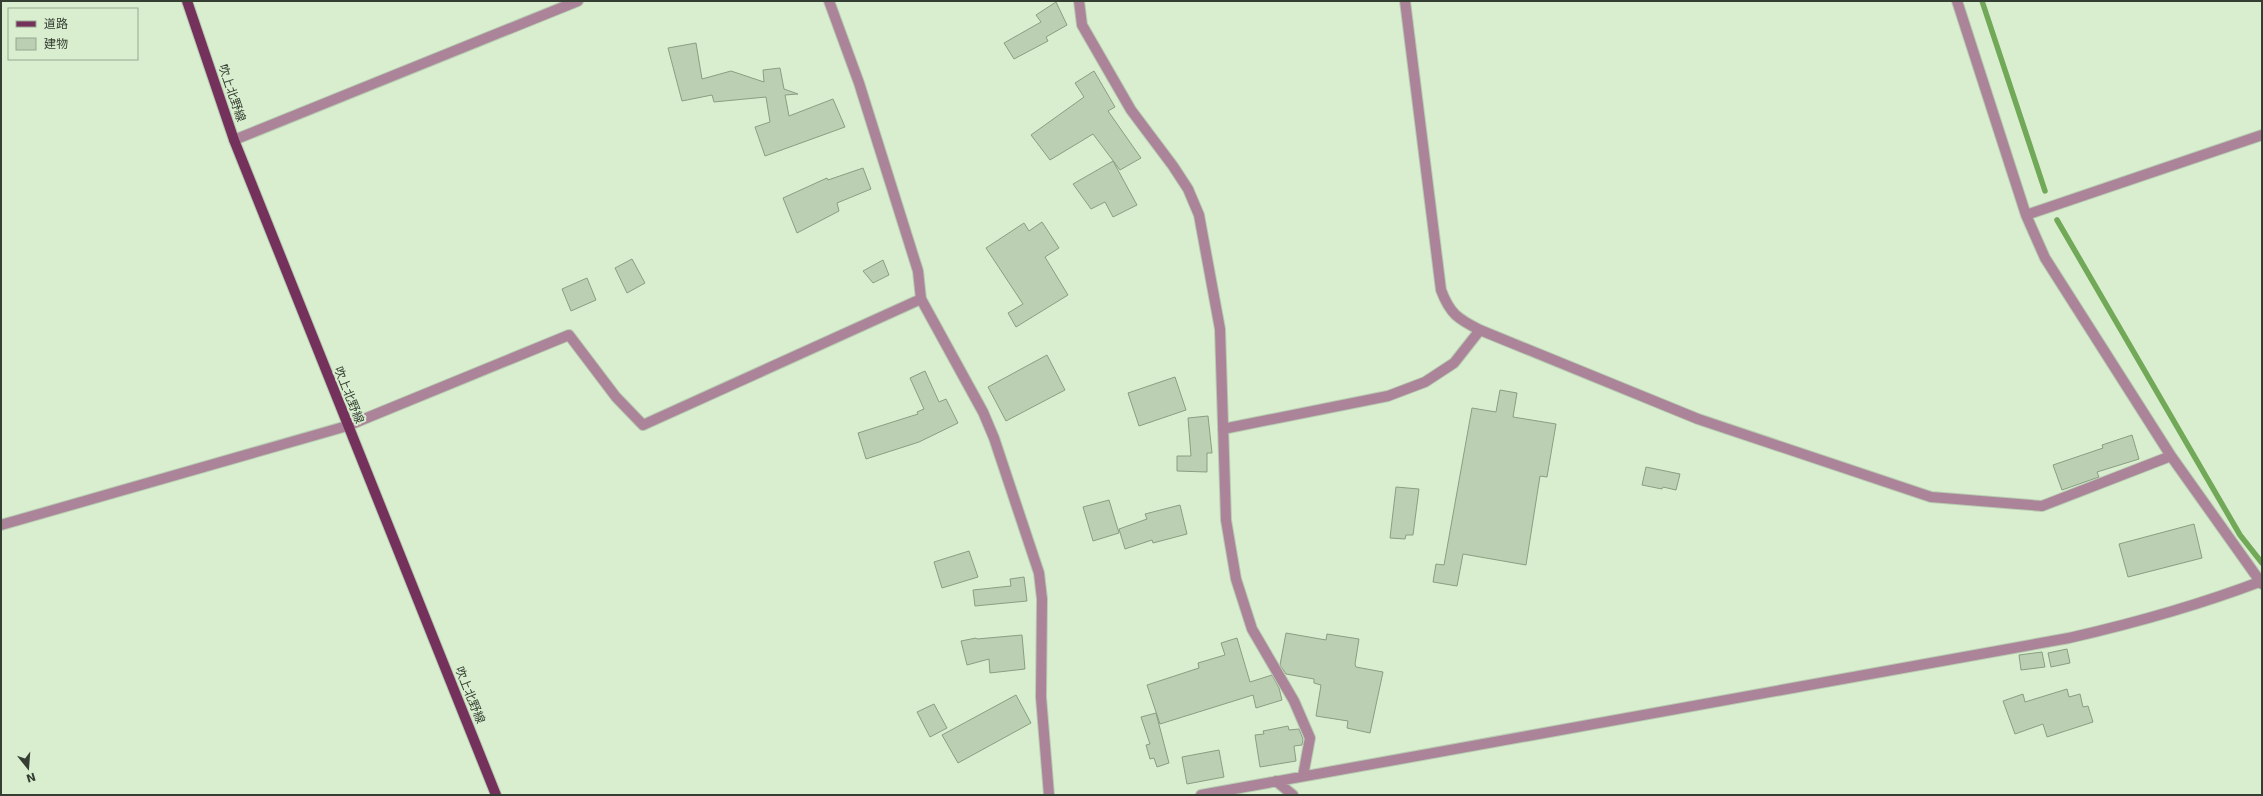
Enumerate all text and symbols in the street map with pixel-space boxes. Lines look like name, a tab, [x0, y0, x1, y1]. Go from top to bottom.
legend	[8, 8, 138, 60]
text: 道路	[44, 17, 68, 31]
text: 建物	[44, 37, 68, 51]
street label: 吹上北野線	[216, 62, 248, 124]
street label: 吹上北野線	[331, 365, 367, 425]
street label: 吹上北野線	[452, 665, 488, 725]
north arrow	[8, 748, 48, 788]
text: N	[24, 770, 37, 785]

